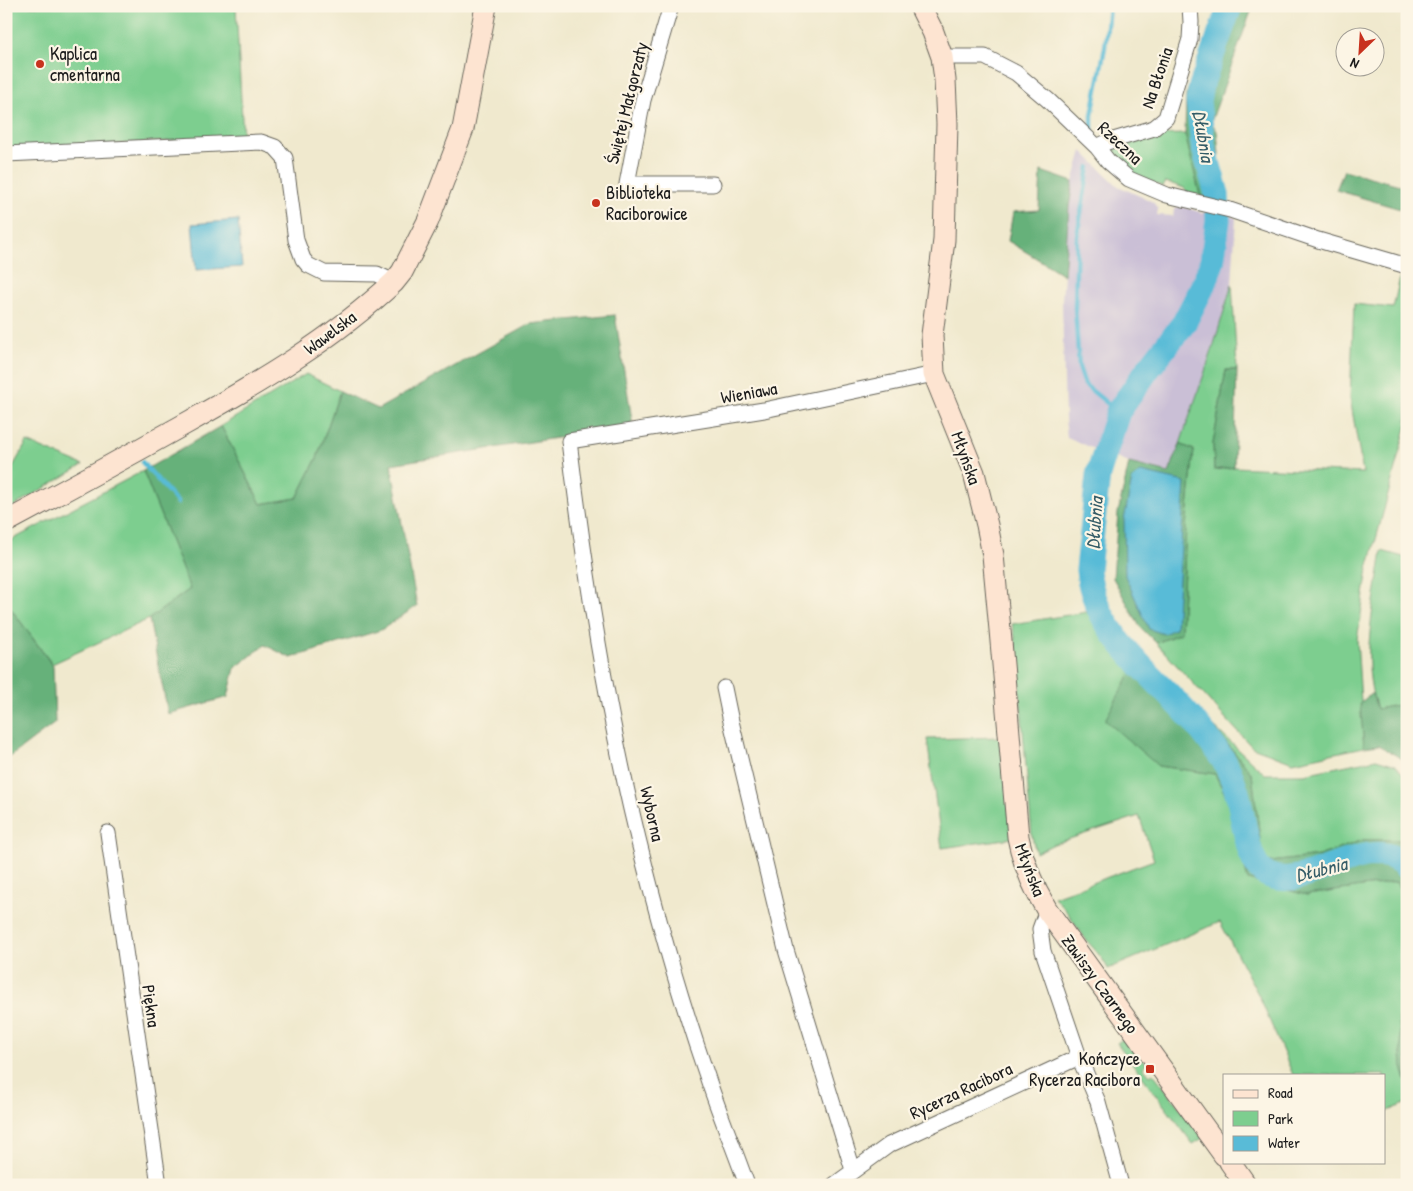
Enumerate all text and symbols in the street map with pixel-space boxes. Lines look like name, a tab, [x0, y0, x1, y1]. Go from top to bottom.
north arrow	[1336, 28, 1386, 78]
street label: Świętej Małgorzaty	[599, 39, 654, 166]
place label: Kaplica cmentarna	[50, 41, 120, 87]
street label: Na Błonia	[1134, 44, 1179, 112]
text: N	[1346, 54, 1362, 74]
marker: Kaplica cmentarna	[34, 58, 46, 70]
water label: Dłubnia	[1187, 108, 1222, 166]
street label: Rzeczna	[1092, 115, 1148, 170]
place label: Biblioteka Raciborowice	[606, 180, 688, 226]
marker: Biblioteka Raciborowice	[590, 197, 602, 209]
street label: Wawelska	[298, 305, 361, 361]
street label: Wieniawa	[719, 375, 779, 410]
street label: Młyńska	[945, 428, 988, 488]
water label: Dłubnia	[1079, 494, 1109, 550]
street label: Wyborna	[634, 784, 671, 844]
street label: Młyńska	[1009, 840, 1052, 900]
water label: Dłubnia	[1293, 849, 1352, 888]
street label: Zawiszy Czarnego	[1056, 929, 1145, 1038]
street label: Piękna	[136, 983, 167, 1029]
place label: Kończyce Rycerza Racibora	[1029, 1046, 1140, 1092]
street label: Rycerza Racibora	[905, 1056, 1016, 1125]
marker: Kończyce Rycerza Racibora	[1144, 1063, 1156, 1075]
legend	[1223, 1074, 1386, 1164]
text: Road	[1268, 1082, 1293, 1103]
text: Park	[1268, 1108, 1293, 1129]
text: Water	[1268, 1132, 1300, 1153]

